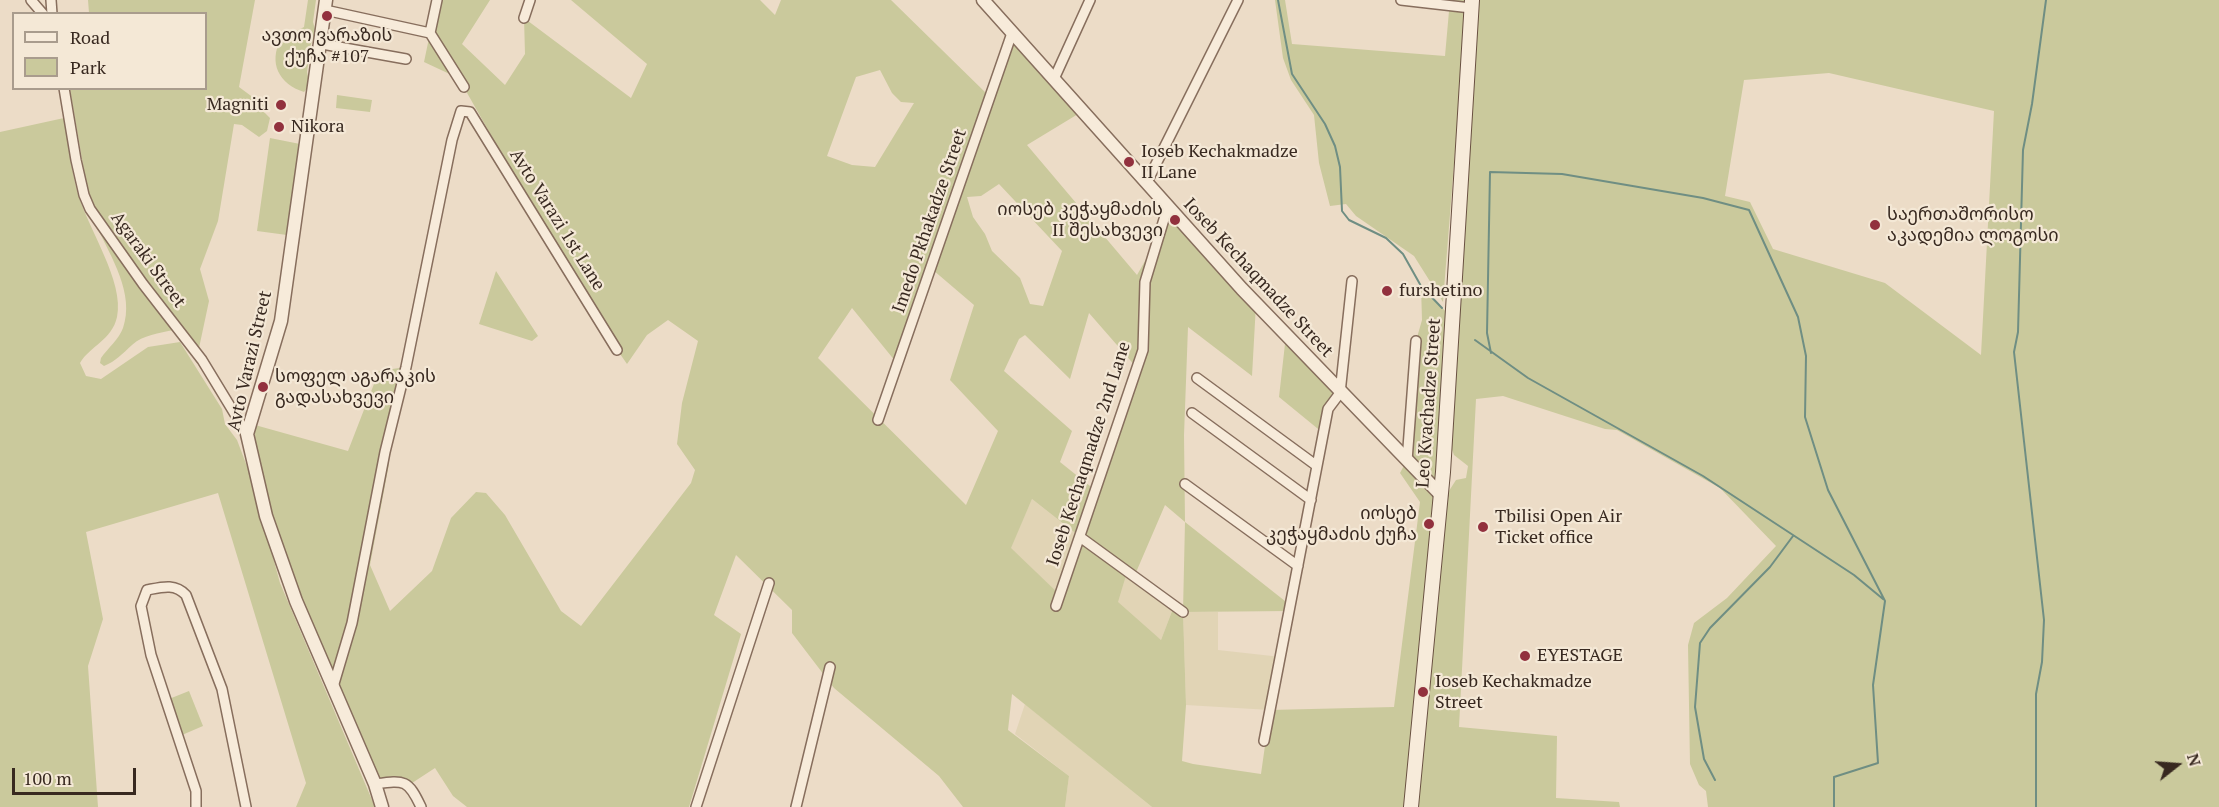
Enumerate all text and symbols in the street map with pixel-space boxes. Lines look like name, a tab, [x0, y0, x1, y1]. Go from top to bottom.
marker: ავთო ვარაზის ქუჩა #107	[320, 9, 334, 23]
legend	[12, 12, 207, 90]
text: Road	[70, 25, 110, 49]
place label: ავთო ვარაზის ქუჩა #107	[262, 25, 392, 68]
text: Park	[70, 55, 106, 79]
place label: Magniti	[207, 94, 269, 116]
marker: Magniti	[274, 98, 288, 112]
place label: Nikora	[291, 116, 345, 138]
marker: Nikora	[272, 120, 286, 134]
street label: Imedo Pkhakadze Street	[888, 126, 972, 316]
place label: Ioseb Kechakmadze II Lane	[1141, 141, 1298, 184]
street label: Avto Varazi 1st Lane	[505, 145, 609, 295]
marker: Ioseb Kechakmadze II Lane	[1122, 155, 1136, 169]
street label: Ioseb Kechaqmadze Street	[1179, 194, 1337, 362]
place label: იოსებ კეჭაყმაძის II შესახვევი	[997, 199, 1163, 242]
place label: საერთაშორისო აკადემია ლოგოსი	[1887, 204, 2059, 246]
street label: Agaraki Street	[106, 208, 190, 312]
marker: იოსებ კეჭაყმაძის II შესახვევი	[1168, 213, 1182, 227]
marker: საერთაშორისო აკადემია ლოგოსი	[1868, 218, 1882, 232]
place label: furshetino	[1399, 280, 1483, 302]
marker: furshetino	[1380, 284, 1394, 298]
street label: Avto Varazi Street	[223, 289, 277, 433]
street label: Leo Kvachadze Street	[1412, 317, 1446, 489]
street label: Ioseb Kechaqmadze 2nd Lane	[1042, 339, 1136, 569]
place label: სოფელ აგარაკის გადასახვევი	[275, 366, 436, 409]
marker: სოფელ აგარაკის გადასახვევი	[256, 380, 270, 394]
place label: იოსებ კეჭაყმაძის ქუჩა	[1266, 503, 1417, 546]
place label: Tbilisi Open Air Ticket office	[1495, 506, 1622, 548]
marker: იოსებ კეჭაყმაძის ქუჩა	[1422, 517, 1436, 531]
marker: Tbilisi Open Air Ticket office	[1476, 520, 1490, 534]
place label: EYESTAGE	[1537, 645, 1623, 667]
marker: EYESTAGE	[1518, 649, 1532, 663]
place label: Ioseb Kechakmadze Street	[1435, 671, 1592, 714]
marker: Ioseb Kechakmadze Street	[1416, 685, 1430, 699]
north arrow	[2147, 735, 2207, 795]
text: N	[2182, 751, 2207, 769]
scale bar	[15, 756, 140, 794]
text: 100 m	[23, 766, 72, 790]

